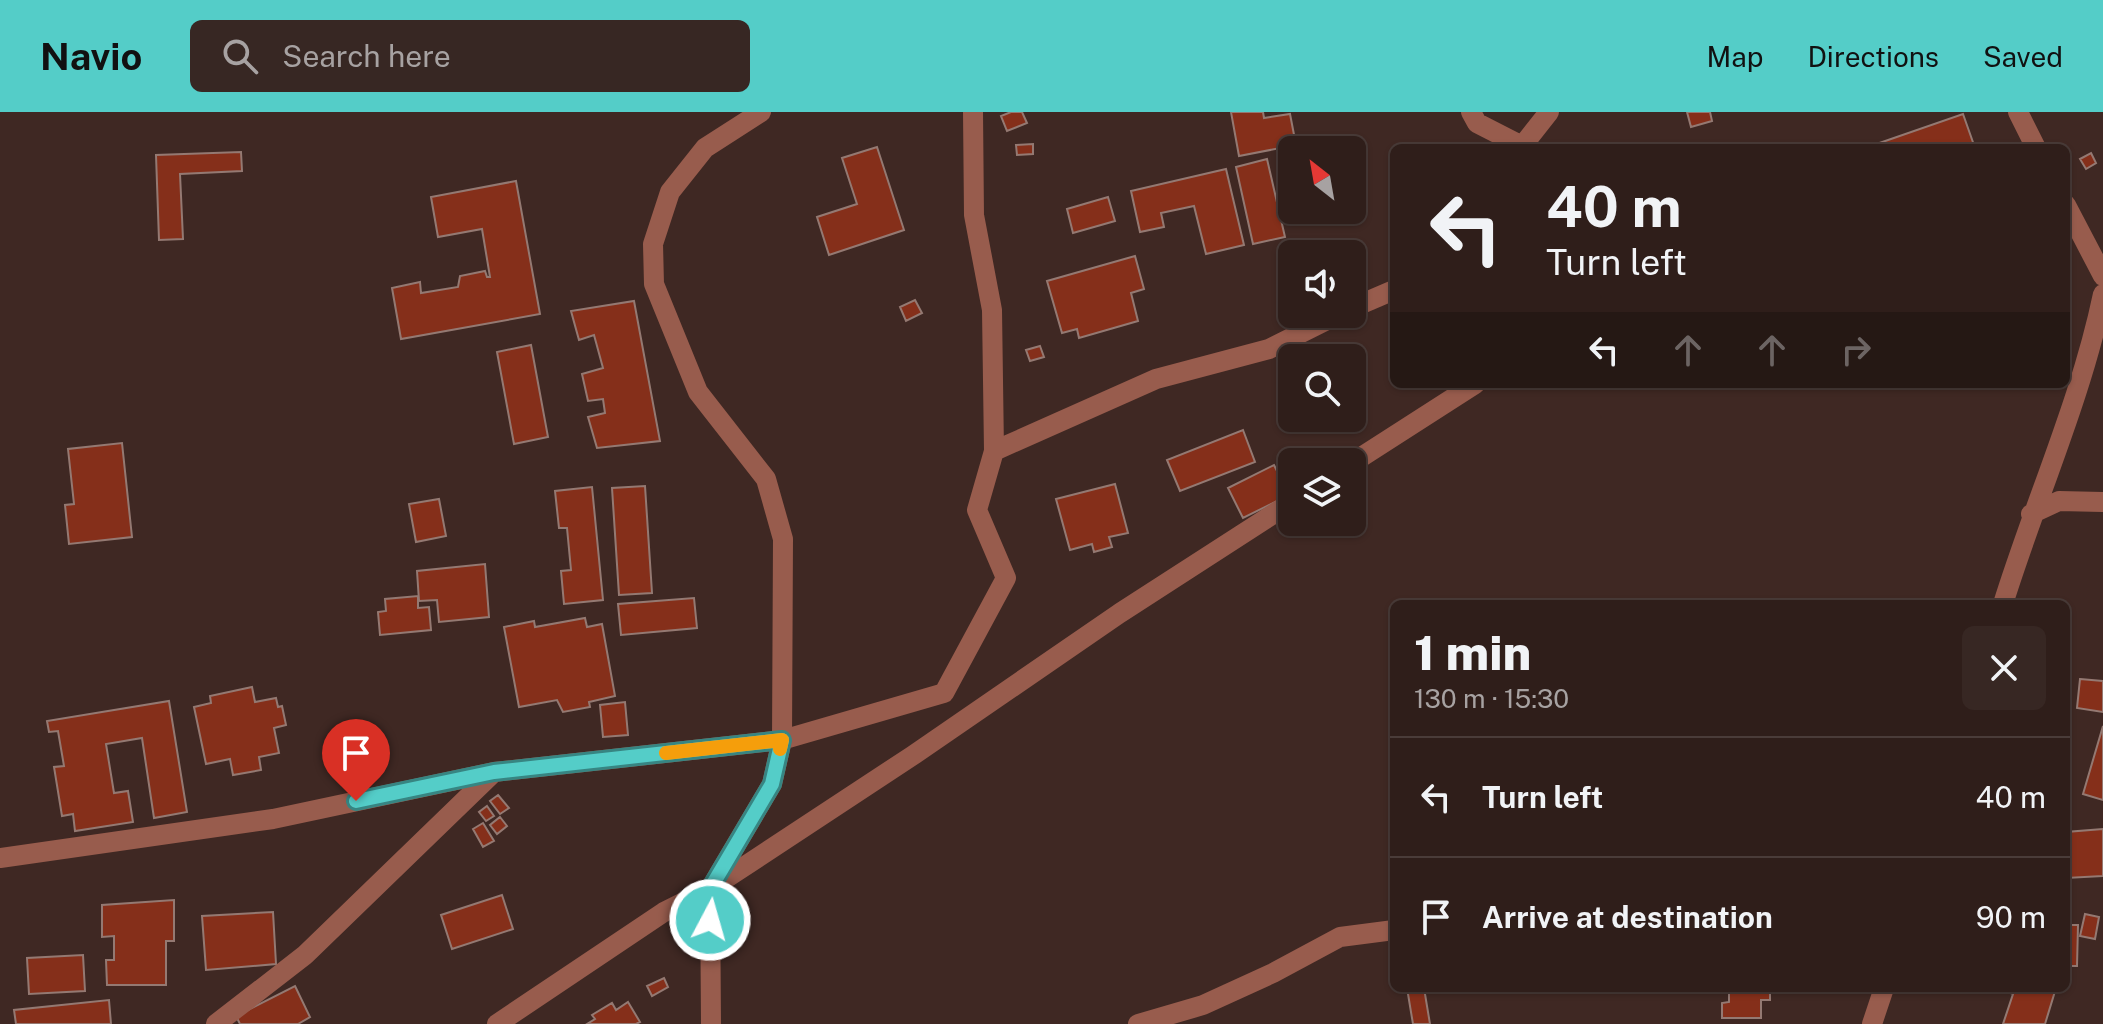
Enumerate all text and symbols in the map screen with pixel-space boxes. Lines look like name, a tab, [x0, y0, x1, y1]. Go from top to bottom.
search box	[190, 20, 750, 92]
text: Navio	[40, 34, 142, 79]
icon: search	[218, 34, 262, 78]
text: Search here	[282, 38, 451, 74]
text: Map	[1707, 40, 1763, 73]
text: Directions	[1807, 40, 1939, 73]
text: Saved	[1983, 40, 2063, 73]
north arrow	[1278, 136, 1366, 224]
map controls	[1278, 136, 1366, 536]
text: 40 m	[1546, 174, 1682, 240]
icon: left	[1414, 176, 1518, 280]
button: sound	[1278, 240, 1366, 328]
text: Turn left	[1546, 241, 1687, 283]
icon: left	[1582, 328, 1626, 372]
icon: ahead	[1666, 328, 1710, 372]
icon: ahead	[1750, 328, 1794, 372]
icon: right	[1834, 328, 1878, 372]
button: search	[1278, 344, 1366, 432]
button: layers	[1278, 448, 1366, 536]
text: 1 min	[1414, 624, 1531, 681]
button: close	[1962, 626, 2046, 710]
text: 130 m · 15:30	[1414, 683, 1569, 714]
pin	[322, 719, 390, 801]
icon: arrive	[334, 731, 378, 775]
icon: left	[1414, 775, 1458, 819]
text: Turn left	[1482, 779, 1603, 815]
text: 40 m	[1976, 779, 2046, 815]
position arrow	[668, 878, 752, 962]
icon: arrive	[1414, 895, 1458, 939]
text: Arrive at destination	[1482, 899, 1773, 935]
text: 90 m	[1976, 899, 2046, 935]

